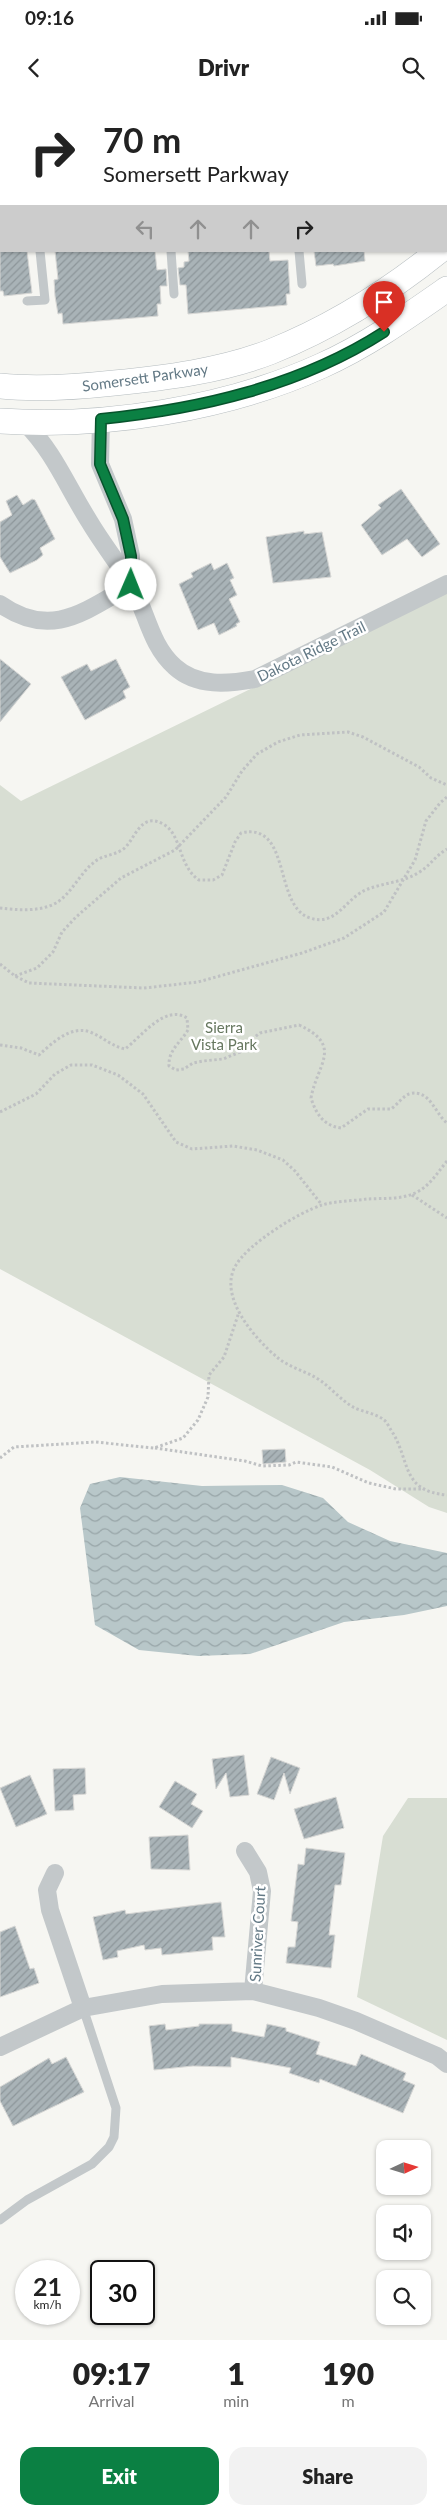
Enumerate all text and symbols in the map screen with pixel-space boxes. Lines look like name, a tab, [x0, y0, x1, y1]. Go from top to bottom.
text: 09:16	[25, 6, 74, 29]
icon: back	[20, 54, 48, 82]
text: Drivr	[198, 54, 249, 81]
icon: search	[399, 54, 427, 82]
text: 70 m	[103, 118, 181, 160]
icon: right	[20, 120, 85, 185]
text: Somersett Parkway	[103, 160, 289, 187]
icon: left	[131, 215, 159, 243]
icon: ahead	[184, 215, 212, 243]
icon: ahead	[237, 215, 265, 243]
icon: right	[290, 215, 318, 243]
pin	[363, 281, 405, 332]
icon: arrive	[370, 288, 398, 316]
street label: Somersett Parkway	[81, 359, 209, 395]
position arrow	[104, 558, 156, 610]
street label: Dakota Ridge Trail	[254, 617, 368, 685]
park label: Sierra Vista Park	[191, 1018, 257, 1053]
street label: Sunriver Court	[246, 1885, 269, 1982]
north arrow	[376, 2140, 431, 2195]
map controls	[376, 2140, 431, 2325]
button: sound	[376, 2205, 431, 2260]
speed limit sign: 30	[90, 2260, 155, 2325]
button: search	[376, 2270, 431, 2325]
text: 21	[33, 2271, 62, 2301]
text: km/h	[33, 2297, 62, 2312]
text: 09:17	[73, 2355, 150, 2391]
text: 1	[227, 2355, 245, 2391]
text: 190	[322, 2355, 374, 2391]
text: Arrival	[89, 2391, 135, 2410]
text: min	[223, 2391, 249, 2410]
text: m	[341, 2391, 355, 2410]
button: Exit	[20, 2447, 219, 2505]
button: Share	[229, 2447, 427, 2505]

